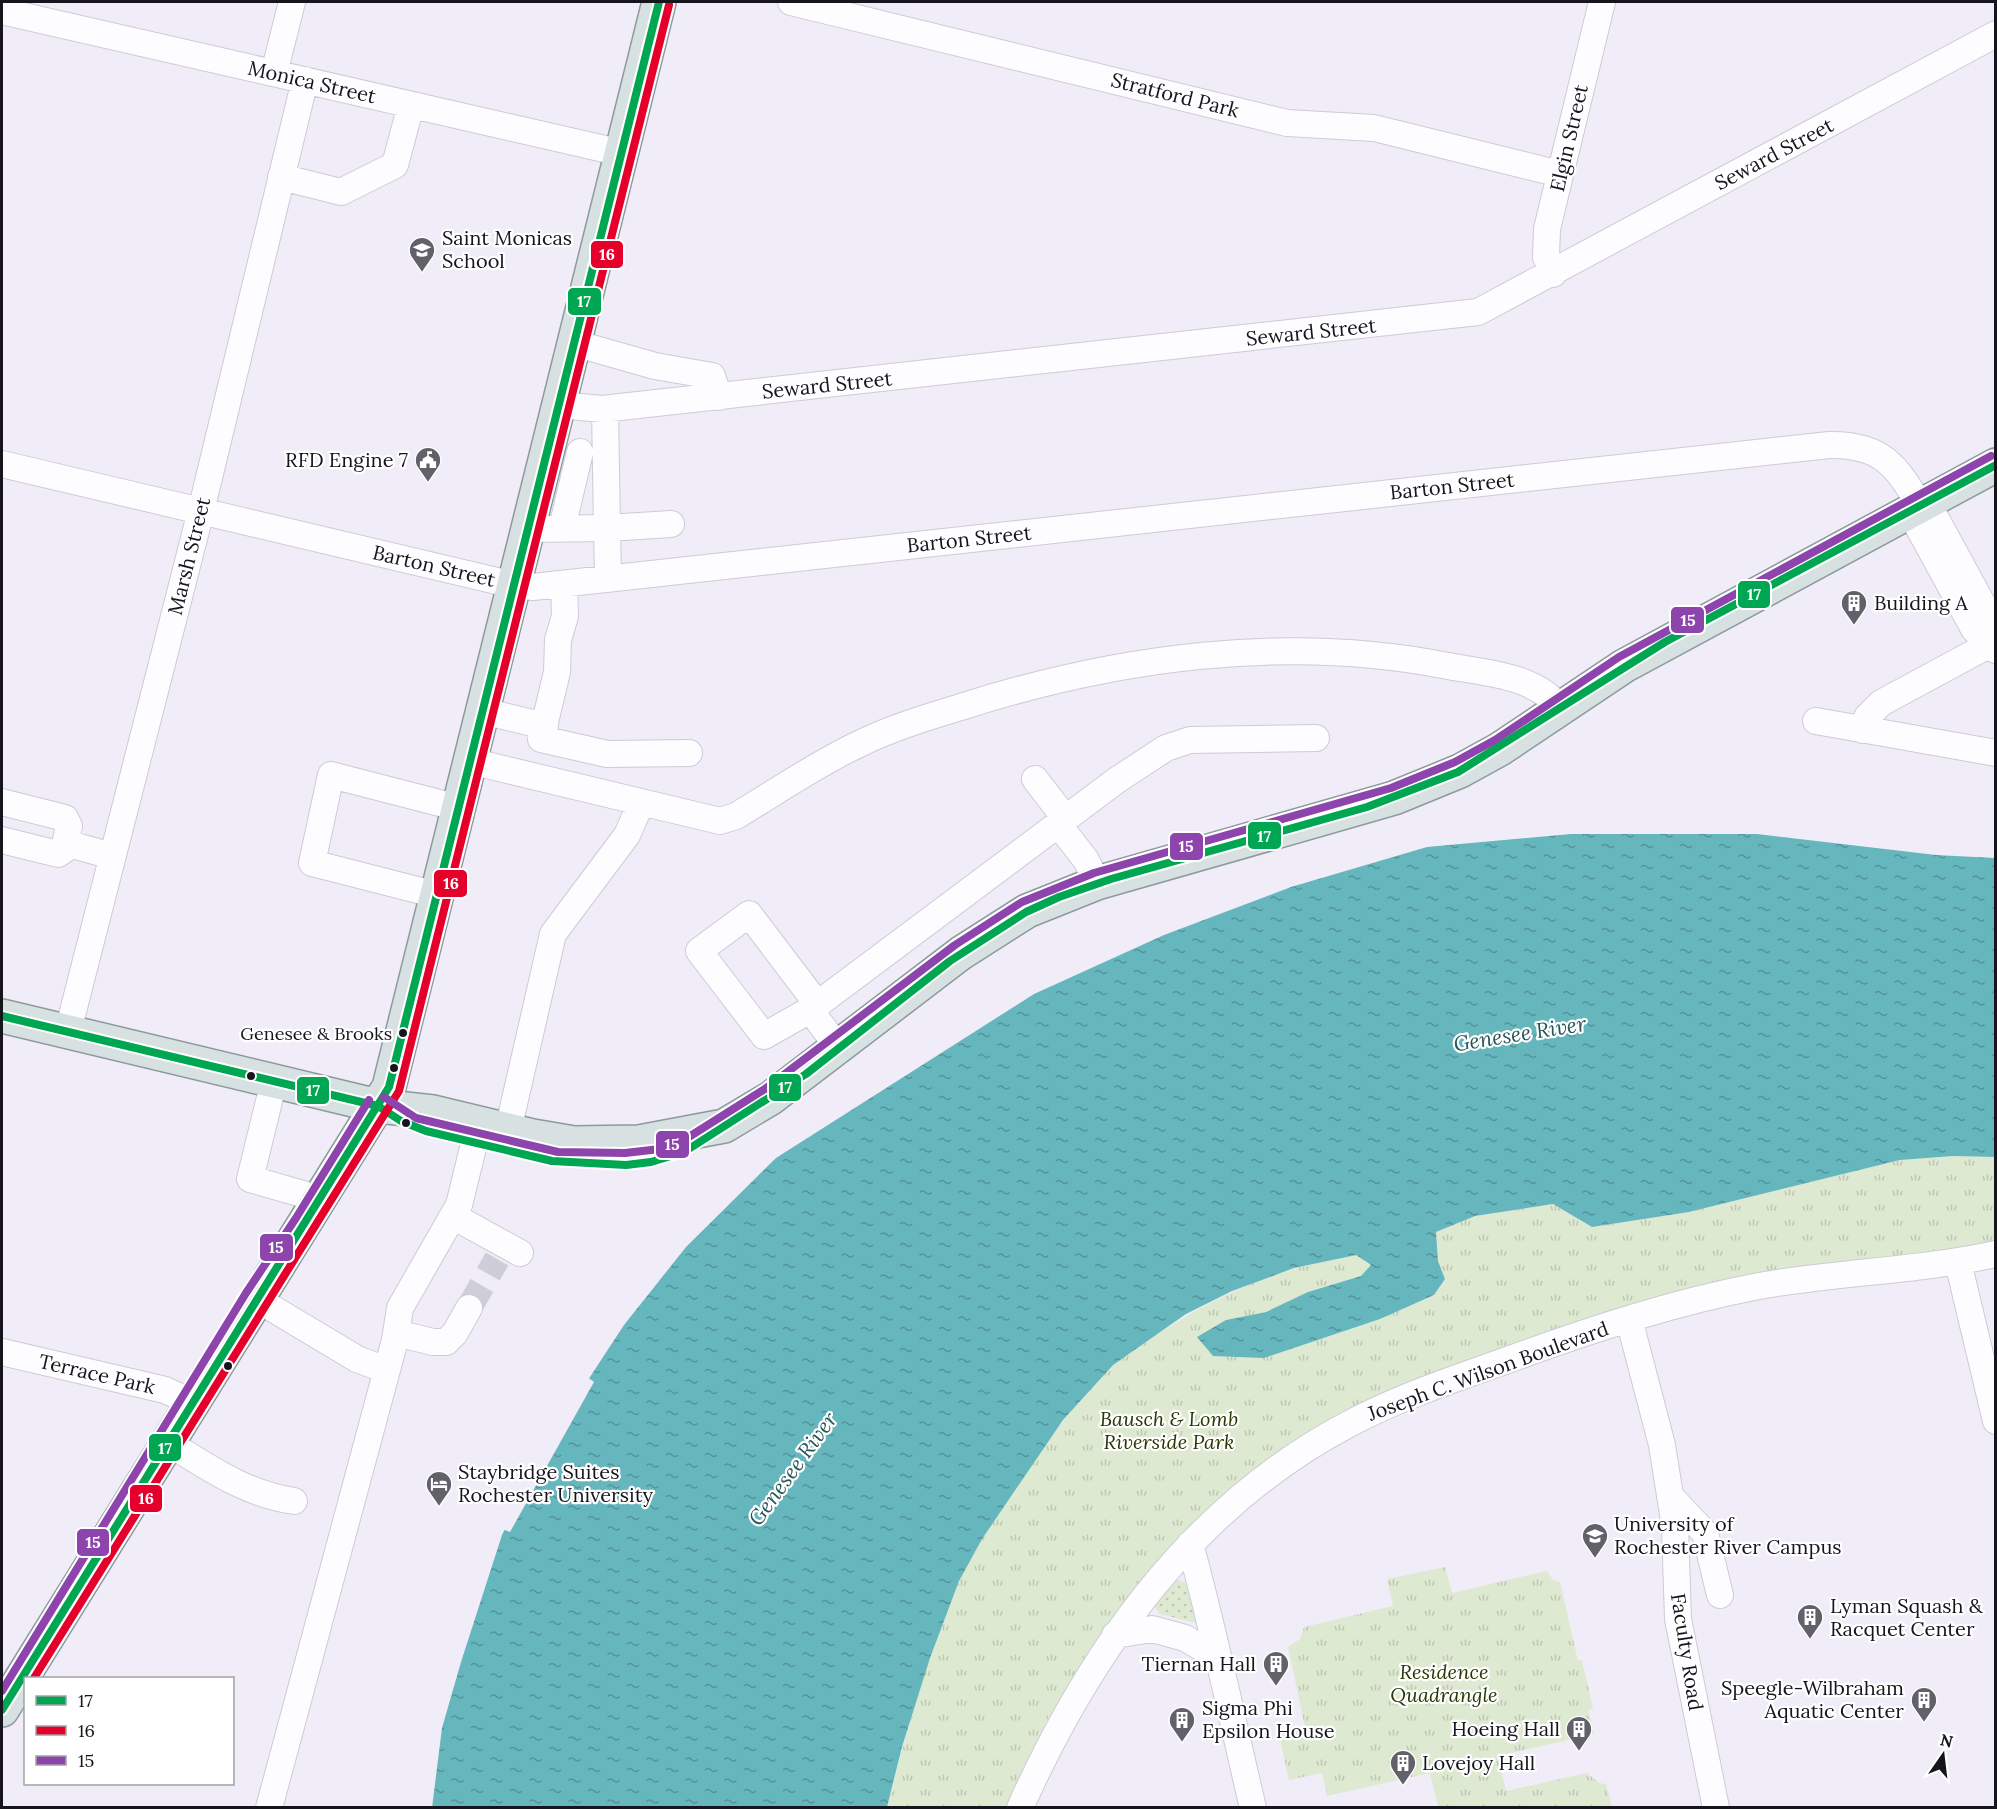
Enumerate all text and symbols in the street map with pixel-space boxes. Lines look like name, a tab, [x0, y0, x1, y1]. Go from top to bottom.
street label: Monica Street	[246, 55, 379, 108]
street label: Stratford Park	[1108, 67, 1242, 123]
street label: Elgin Street	[1544, 82, 1593, 194]
street label: Seward Street	[1710, 112, 1838, 195]
place label: Saint Monicas School	[442, 225, 572, 273]
school or university icon: Saint Monicas School	[407, 235, 437, 273]
line badge: 16	[590, 240, 624, 269]
text: 16	[599, 244, 615, 264]
line badge: 17	[567, 287, 602, 316]
text: 17	[577, 291, 591, 311]
street label: Seward Street	[1245, 312, 1377, 351]
street label: Seward Street	[761, 365, 893, 404]
public building icon: RFD Engine 7	[413, 445, 443, 483]
place label: RFD Engine 7	[285, 447, 408, 472]
street label: Barton Street	[1388, 467, 1516, 504]
street label: Marsh Street	[162, 494, 215, 617]
street label: Barton Street	[905, 520, 1033, 557]
street label: Barton Street	[370, 539, 498, 592]
line badge: 17	[1737, 580, 1771, 609]
text: 17	[1747, 584, 1761, 604]
building icon: Building A	[1839, 588, 1869, 626]
place label: Building A	[1874, 590, 1968, 615]
line badge: 15	[1670, 606, 1705, 634]
text: 15	[1680, 610, 1696, 630]
line badge: 17	[1247, 821, 1282, 850]
text: 17	[1257, 826, 1271, 846]
line badge: 15	[1169, 832, 1204, 861]
text: 15	[1178, 836, 1194, 856]
line badge: 16	[433, 869, 468, 898]
text: 16	[443, 873, 459, 893]
water label: Genesee River	[1452, 1010, 1589, 1057]
place label: Genesee & Brooks	[240, 1022, 392, 1045]
marker: Genesee & Brooks	[397, 1027, 409, 1039]
unlabelled marker	[388, 1062, 400, 1074]
unlabelled marker	[245, 1070, 257, 1082]
line badge: 17	[768, 1073, 802, 1102]
line badge: 17	[296, 1076, 330, 1105]
text: 17	[778, 1077, 792, 1097]
text: 17	[306, 1080, 320, 1100]
unlabelled marker	[400, 1117, 412, 1129]
line badge: 15	[655, 1130, 690, 1159]
text: 15	[664, 1134, 680, 1154]
line badge: 15	[259, 1233, 294, 1262]
text: 15	[268, 1237, 284, 1257]
street label: Joseph C. Wilson Boulevard	[1363, 1315, 1612, 1426]
street label: Terrace Park	[37, 1348, 158, 1399]
unlabelled marker	[222, 1360, 234, 1372]
water label: Genesee River	[742, 1406, 843, 1531]
park label: Bausch & Lomb Riverside Park	[1100, 1406, 1238, 1454]
line badge: 17	[148, 1433, 182, 1462]
text: 17	[158, 1438, 172, 1458]
place label: Staybridge Suites Rochester University	[458, 1459, 654, 1507]
hotel icon: Staybridge Suites Rochester University	[424, 1469, 454, 1507]
line badge: 16	[129, 1484, 163, 1513]
text: 16	[138, 1488, 154, 1508]
place label: University of Rochester River Campus	[1614, 1511, 1842, 1559]
school or university icon: University of Rochester River Campus	[1580, 1521, 1610, 1559]
line badge: 15	[76, 1528, 110, 1557]
text: 15	[85, 1532, 101, 1552]
street label: Faculty Road	[1666, 1591, 1709, 1712]
place label: Lyman Squash & Racquet Center	[1830, 1593, 1984, 1641]
building icon: Lyman Squash & Racquet Center	[1795, 1602, 1825, 1640]
building icon: Tiernan Hall	[1261, 1649, 1291, 1687]
place label: Tiernan Hall	[1142, 1651, 1256, 1676]
park label: Residence Quadrangle	[1390, 1659, 1498, 1707]
place label: Speegle-Wilbraham Aquatic Center	[1721, 1675, 1904, 1723]
legend	[24, 1677, 234, 1785]
building icon: Speegle-Wilbraham Aquatic Center	[1909, 1685, 1939, 1723]
text: 17	[78, 1689, 93, 1712]
place label: Sigma Phi Epsilon House	[1202, 1695, 1335, 1743]
building icon: Sigma Phi Epsilon House	[1167, 1705, 1197, 1743]
building icon: Hoeing Hall	[1564, 1714, 1594, 1752]
place label: Hoeing Hall	[1452, 1716, 1560, 1741]
text: 16	[78, 1719, 95, 1742]
north arrow	[1913, 1725, 1973, 1785]
text: N	[1938, 1729, 1955, 1752]
building icon: Lovejoy Hall	[1388, 1748, 1418, 1786]
text: 15	[78, 1749, 94, 1772]
place label: Lovejoy Hall	[1422, 1750, 1535, 1775]

